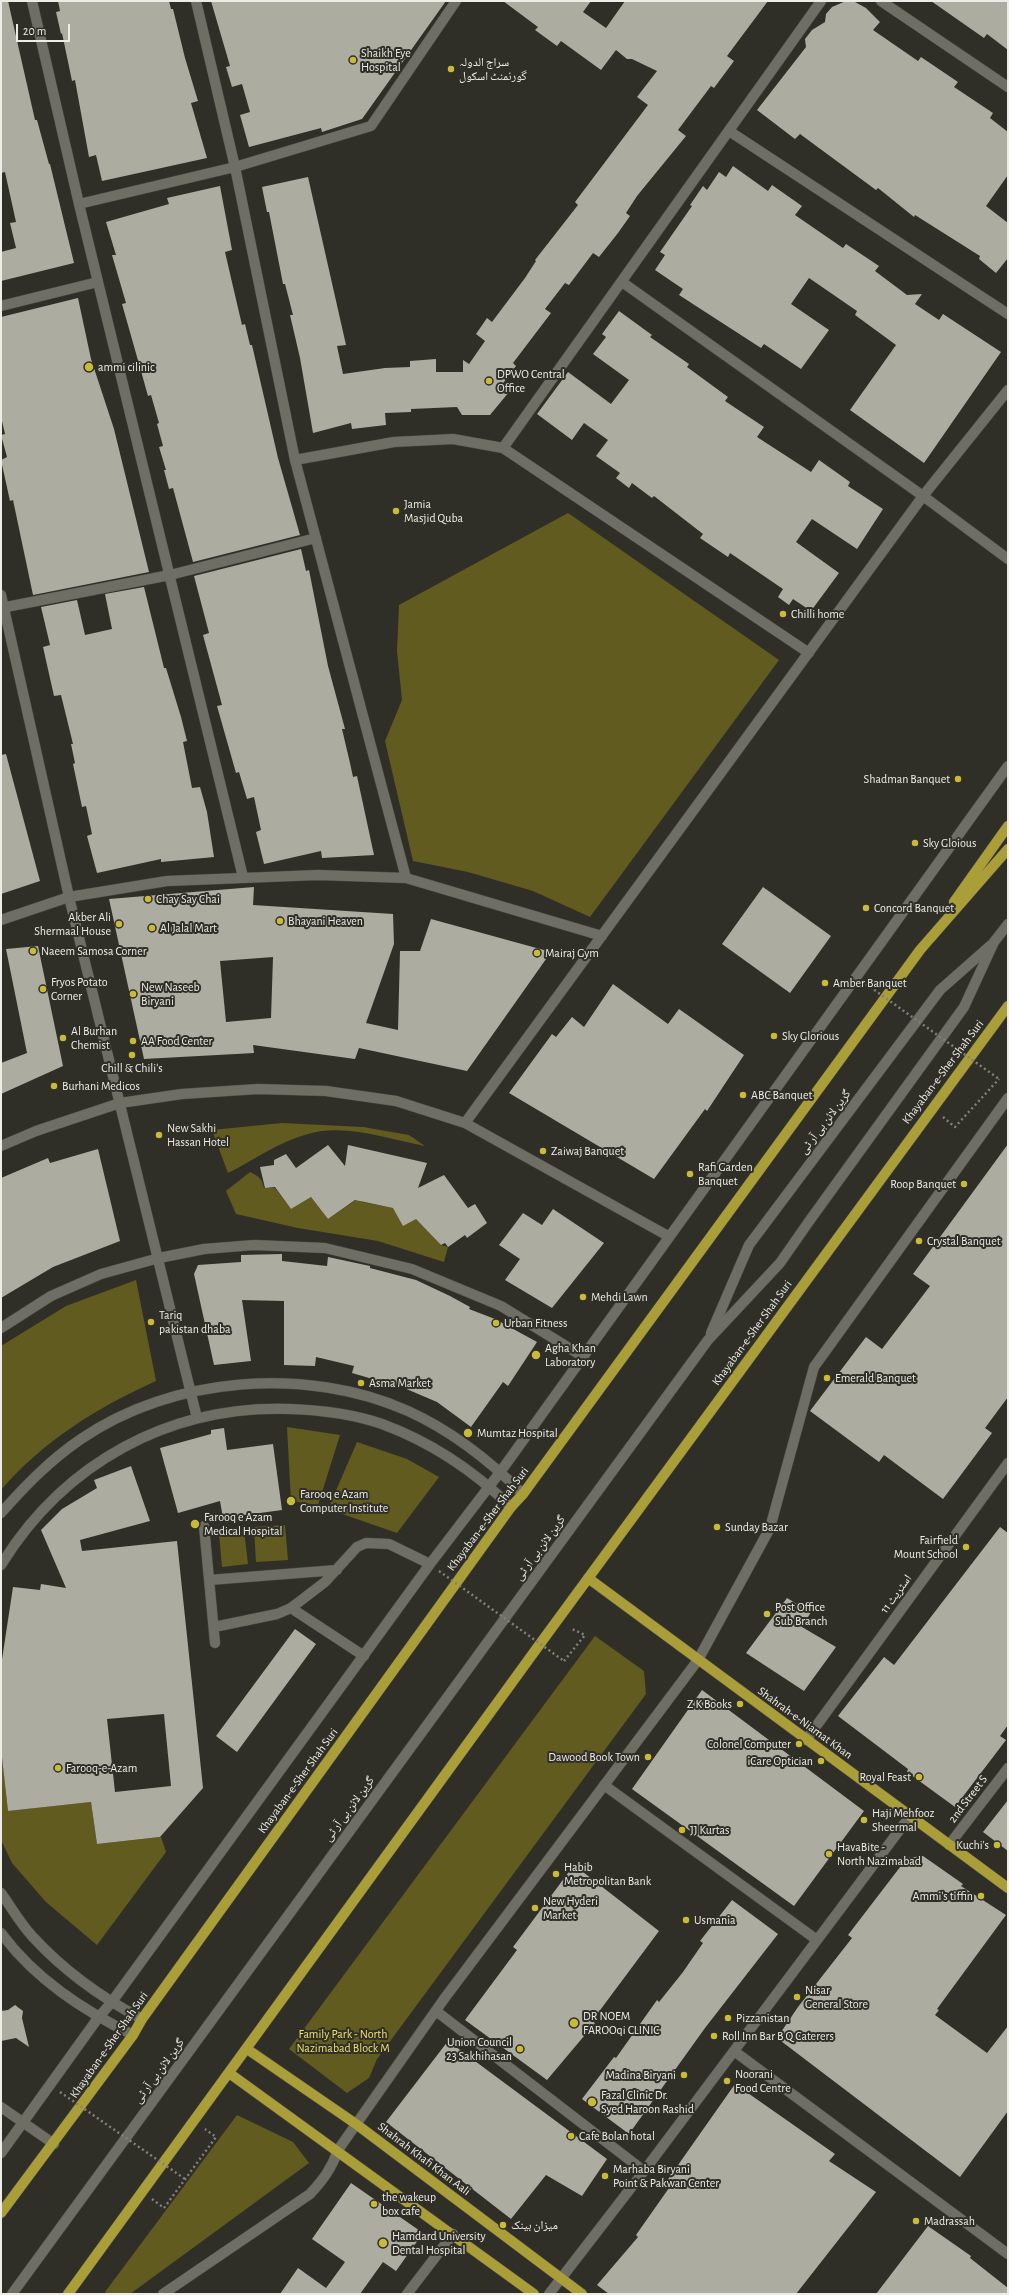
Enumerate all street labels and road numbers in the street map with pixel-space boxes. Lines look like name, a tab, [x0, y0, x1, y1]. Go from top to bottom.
street label: Khayaban-e-Sher Shah Suri	[899, 1017, 987, 1127]
street label: گرین لائن بی آر ٹی	[796, 1087, 854, 1157]
street label: Khayaban-e-Sher Shah Suri	[709, 1278, 795, 1388]
street label: Khayaban-e-Sher Shah Suri	[444, 1464, 532, 1574]
street label: گرین لائن بی آر ٹی	[512, 1513, 568, 1583]
street label: اسٹریٹ 11	[877, 1572, 915, 1616]
street label: Shahrah-e-Niamat Khan	[755, 1684, 855, 1762]
street label: Khayaban-e-Sher Shah Suri	[255, 1726, 341, 1836]
street label: 2nd Street S	[945, 1772, 991, 1826]
street label: گرین لائن بی آر ٹی	[321, 1774, 377, 1844]
street label: Khayaban-e-Sher Shah Suri	[67, 1989, 151, 2101]
street label: گرین لائن بی آر ٹی	[131, 2036, 187, 2106]
street label: Shahrah Khafi Khan Aali	[375, 2119, 473, 2199]

